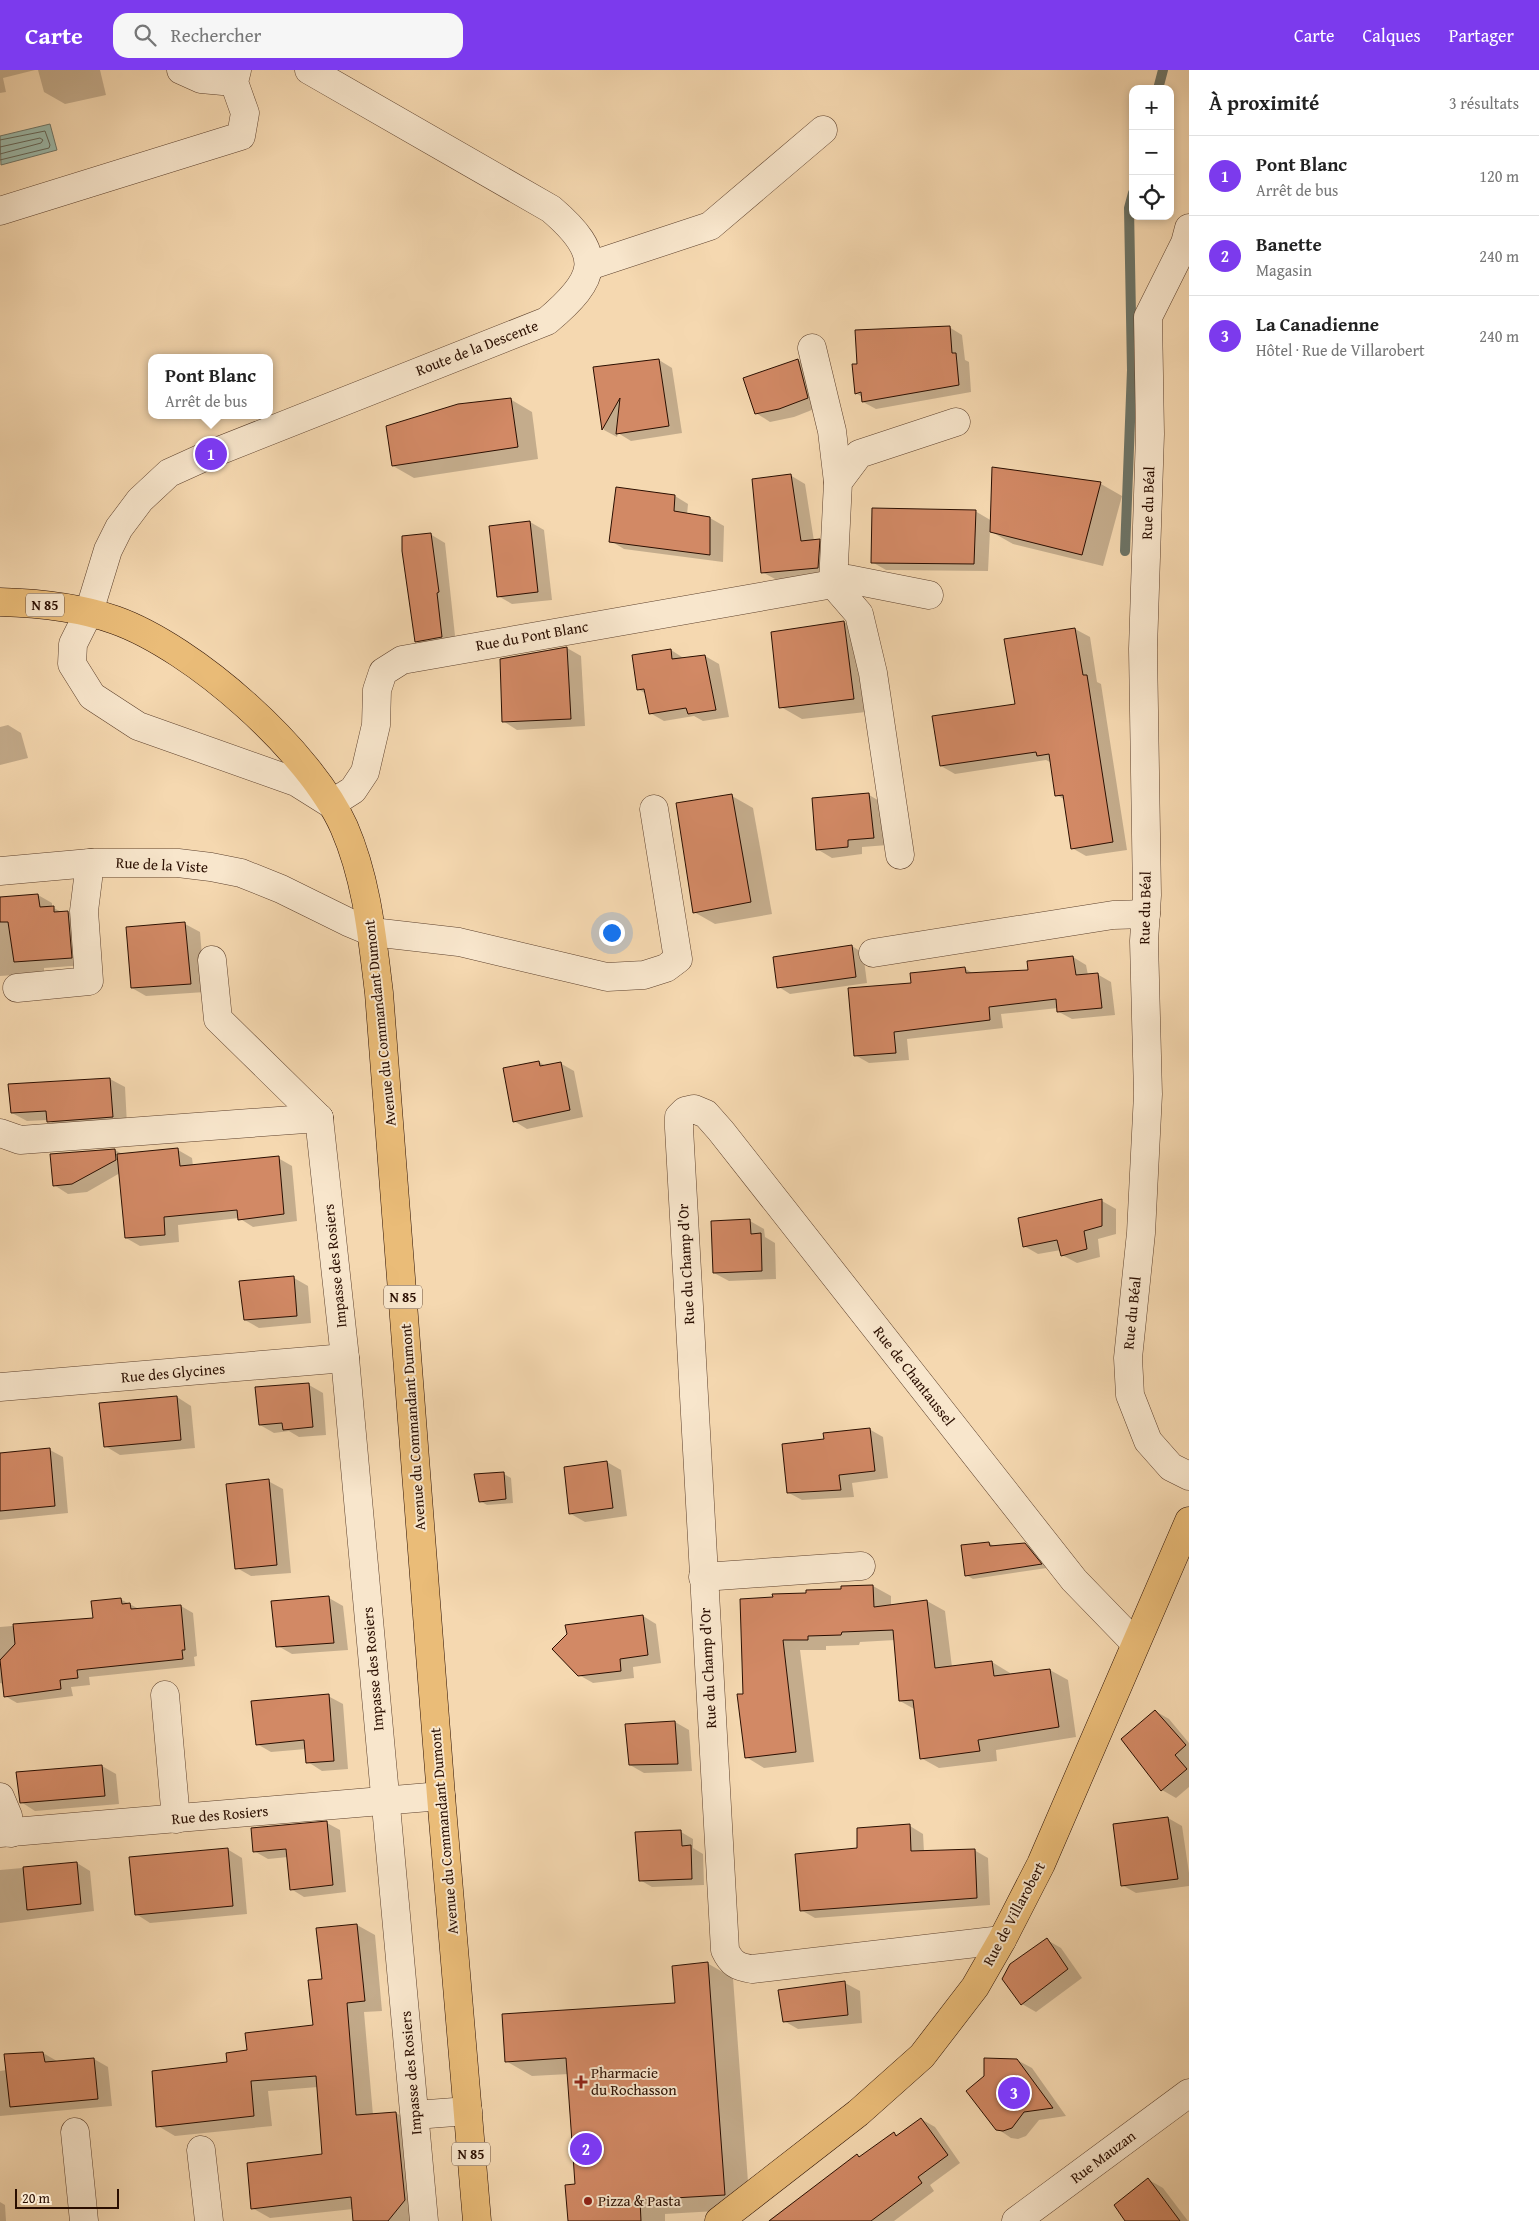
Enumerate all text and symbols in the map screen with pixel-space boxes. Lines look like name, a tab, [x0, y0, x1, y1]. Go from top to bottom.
search box	[113, 13, 463, 58]
text: Carte	[25, 18, 83, 53]
icon: search	[131, 21, 159, 49]
text: Rechercher	[171, 21, 261, 49]
text: Carte	[1294, 22, 1335, 49]
text: Calques	[1363, 22, 1421, 49]
text: Partager	[1449, 22, 1514, 49]
map controls	[1129, 85, 1174, 220]
button: +	[1129, 85, 1174, 130]
text: À proximité	[1209, 87, 1319, 118]
text: 3 résultats	[1449, 91, 1519, 115]
button: −	[1129, 130, 1174, 175]
text: Pont Blanc	[1256, 150, 1347, 178]
text: 1	[1221, 164, 1229, 188]
text: 120 m	[1479, 164, 1519, 188]
button: locate	[1129, 175, 1174, 220]
text: Arrêt de bus	[1256, 178, 1338, 202]
text: Banette	[1256, 230, 1322, 258]
text: 2	[1221, 244, 1229, 268]
text: 240 m	[1479, 244, 1519, 268]
text: Magasin	[1256, 258, 1312, 282]
text: La Canadienne	[1256, 310, 1379, 338]
street label: Route de la Descente	[413, 315, 541, 381]
text: 3	[1221, 324, 1229, 348]
text: 240 m	[1479, 324, 1519, 348]
text: Hôtel · Rue de Villarobert	[1256, 338, 1425, 362]
popup	[148, 354, 273, 419]
text: Pont Blanc	[165, 361, 256, 389]
text: Arrêt de bus	[165, 389, 247, 413]
pin: 1	[195, 435, 227, 473]
street label: Rue du Béal	[1136, 466, 1159, 540]
road number: N 85	[26, 594, 64, 616]
street label: Rue du Pont Blanc	[474, 615, 590, 656]
street label: Rue de la Viste	[115, 852, 209, 877]
street label: Rue du Béal	[1133, 871, 1156, 945]
street label: Avenue du Commandant Dumont	[358, 918, 401, 1127]
your location	[599, 920, 625, 946]
street label: Impasse des Rosiers	[318, 1203, 351, 1329]
street label: Rue du Champ d'Or	[672, 1203, 699, 1325]
street label: Rue du Béal	[1117, 1275, 1146, 1351]
road number: N 85	[384, 1286, 422, 1308]
street label: Rue de Chantaussel	[869, 1321, 960, 1430]
street label: Avenue du Commandant Dumont	[395, 1322, 430, 1531]
street label: Rue des Glycines	[120, 1357, 226, 1388]
street label: Impasse des Rosiers	[357, 1606, 388, 1732]
street label: Rue du Champ d'Or	[694, 1607, 721, 1729]
street label: Avenue du Commandant Dumont	[424, 1726, 463, 1935]
street label: Rue des Rosiers	[171, 1800, 269, 1829]
street label: Rue de Villarobert	[977, 1858, 1050, 1969]
street label: Impasse des Rosiers	[395, 2010, 426, 2136]
place label: Pharmacie du Rochasson	[591, 2062, 677, 2100]
pin: 3	[998, 2074, 1030, 2112]
marker: Pharmacie du Rochasson	[575, 2076, 587, 2088]
street label: Rue Mauzan	[1066, 2125, 1140, 2188]
pin: 2	[570, 2130, 602, 2168]
road number: N 85	[452, 2142, 490, 2166]
scale bar	[15, 2186, 119, 2209]
text: 20 m	[22, 2188, 50, 2208]
place label: Pizza & Pasta	[598, 2190, 681, 2211]
marker: Pizza & Pasta	[582, 2195, 594, 2207]

